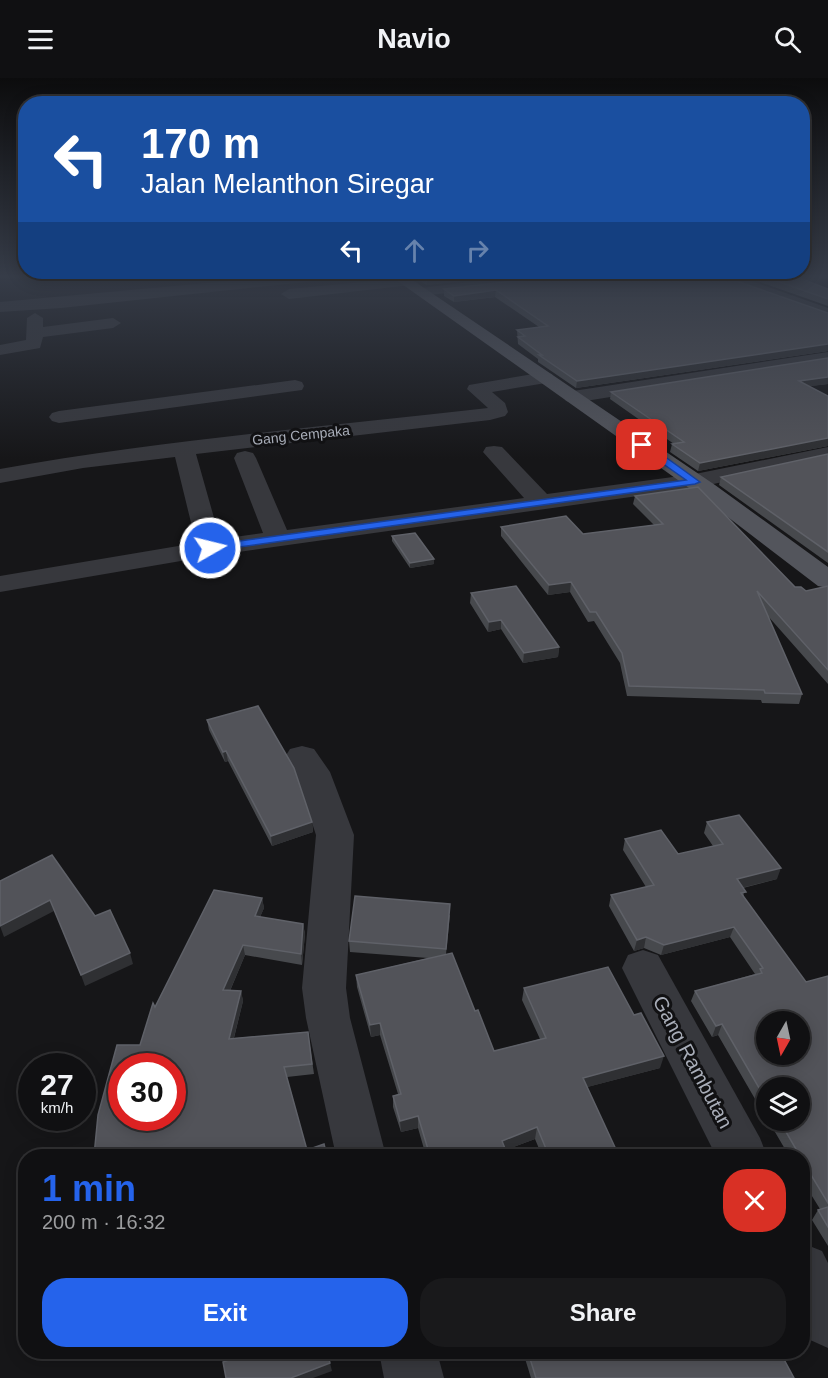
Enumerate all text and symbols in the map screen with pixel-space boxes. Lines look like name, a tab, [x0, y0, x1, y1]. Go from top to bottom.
icon: menu	[24, 23, 57, 56]
icon: search	[771, 23, 804, 56]
text: Navio	[377, 24, 451, 54]
icon: left	[42, 120, 120, 198]
text: 170 m	[141, 120, 260, 167]
text: Jalan Melanthon Siregar	[141, 169, 434, 199]
icon: left	[335, 234, 368, 267]
icon: ahead	[398, 234, 431, 267]
icon: right	[461, 234, 494, 267]
pin	[616, 419, 667, 470]
street label: Gang Cempaka	[251, 422, 351, 448]
icon: arrive	[625, 428, 658, 461]
position arrow	[178, 516, 242, 580]
street label: Gang Rambutan	[649, 992, 737, 1132]
north arrow	[756, 1011, 810, 1065]
map controls	[756, 1011, 810, 1131]
speed limit sign: 30	[108, 1053, 186, 1131]
text: 27	[40, 1068, 74, 1101]
button: layers	[756, 1077, 810, 1131]
text: km/h	[41, 1099, 73, 1116]
text: 1 min	[42, 1168, 136, 1209]
button: close	[723, 1169, 786, 1232]
text: 200 m · 16:32	[42, 1211, 165, 1233]
button: Exit	[42, 1278, 408, 1347]
button: Share	[420, 1278, 786, 1347]

